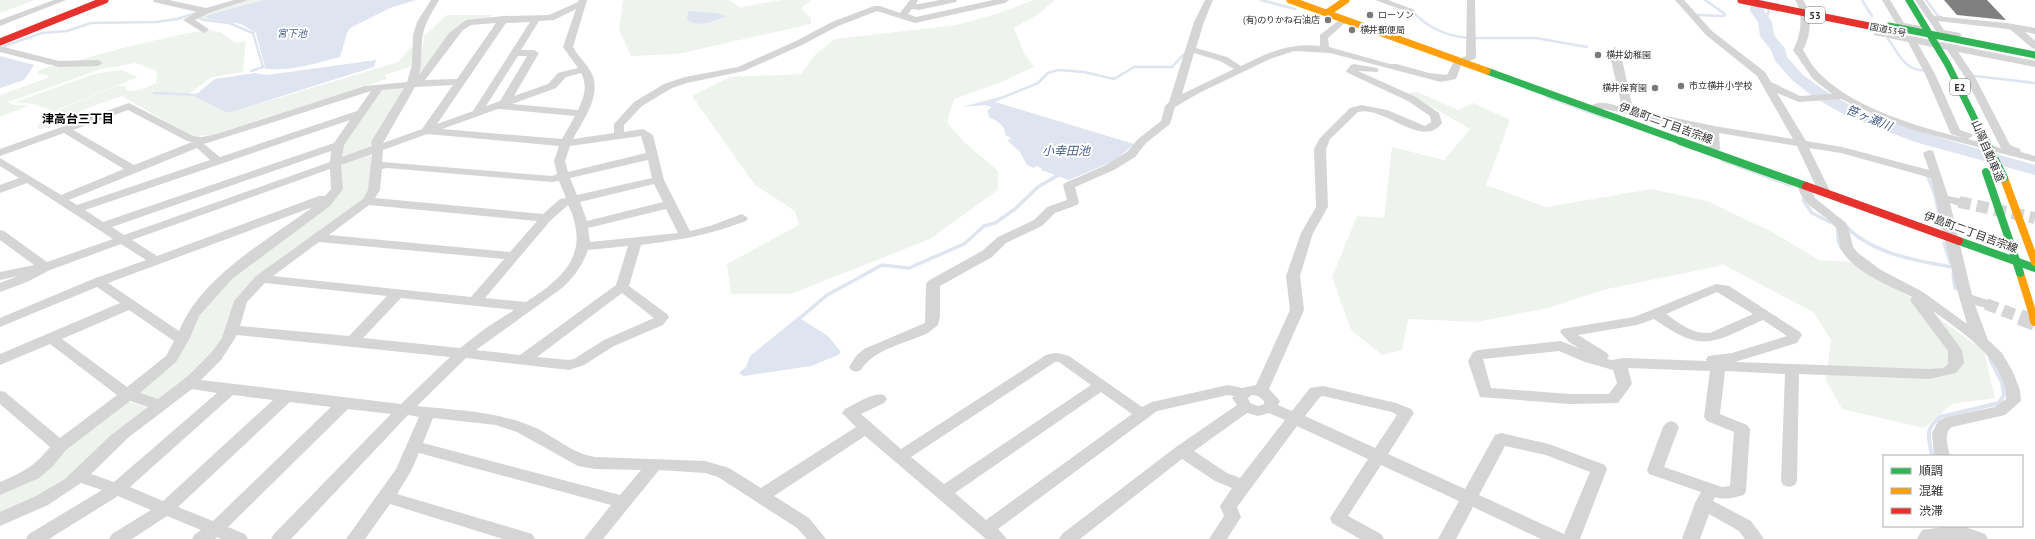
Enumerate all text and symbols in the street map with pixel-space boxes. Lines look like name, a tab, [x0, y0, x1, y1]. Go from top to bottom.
road number: 53	[1805, 7, 1825, 23]
place label: ローソン	[1378, 9, 1414, 20]
marker: ローソン	[1365, 10, 1375, 20]
place label: (有)のりかね石油店	[1243, 14, 1320, 26]
marker: (有)のりかね石油店	[1323, 15, 1333, 25]
street label: 国道53号	[1869, 21, 1907, 38]
place label: 横井郵便局	[1360, 24, 1405, 35]
marker: 横井郵便局	[1347, 25, 1357, 35]
water label: 宮下池	[277, 27, 308, 40]
place label: 横井幼稚園	[1606, 49, 1651, 60]
marker: 横井幼稚園	[1593, 50, 1603, 60]
road number: E2	[1950, 79, 1970, 95]
place label: 市立横井小学校	[1689, 80, 1752, 91]
marker: 市立横井小学校	[1676, 81, 1686, 91]
place label: 横井保育園	[1602, 82, 1647, 93]
marker: 横井保育園	[1650, 83, 1660, 93]
street label: 伊島町二丁目吉宗線	[1617, 99, 1715, 147]
water label: 笹ヶ瀬川	[1844, 102, 1896, 134]
district label: 津高台三丁目	[42, 111, 114, 126]
street label: 山陽自動車道	[1969, 118, 2007, 184]
water label: 小幸田池	[1042, 143, 1091, 158]
street label: 伊島町二丁目吉宗線	[1922, 208, 2020, 256]
legend	[1883, 455, 2023, 527]
text: 順調	[1919, 463, 1943, 478]
text: 混雑	[1919, 483, 1943, 498]
text: 渋滞	[1919, 503, 1943, 518]

